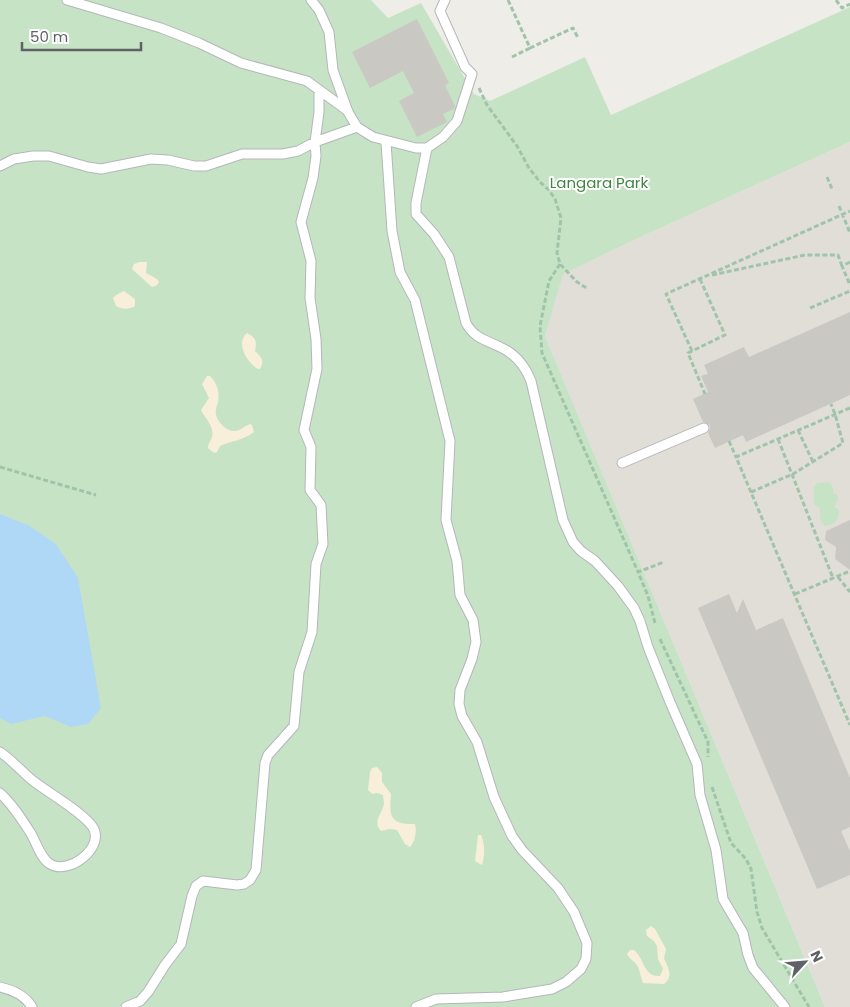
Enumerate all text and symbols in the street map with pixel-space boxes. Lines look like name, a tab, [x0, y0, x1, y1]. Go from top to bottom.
scale bar	[22, 20, 141, 52]
text: 50 m	[30, 26, 68, 47]
park label: Langara Park	[550, 172, 648, 193]
north arrow	[780, 937, 830, 987]
text: N	[805, 947, 828, 965]

